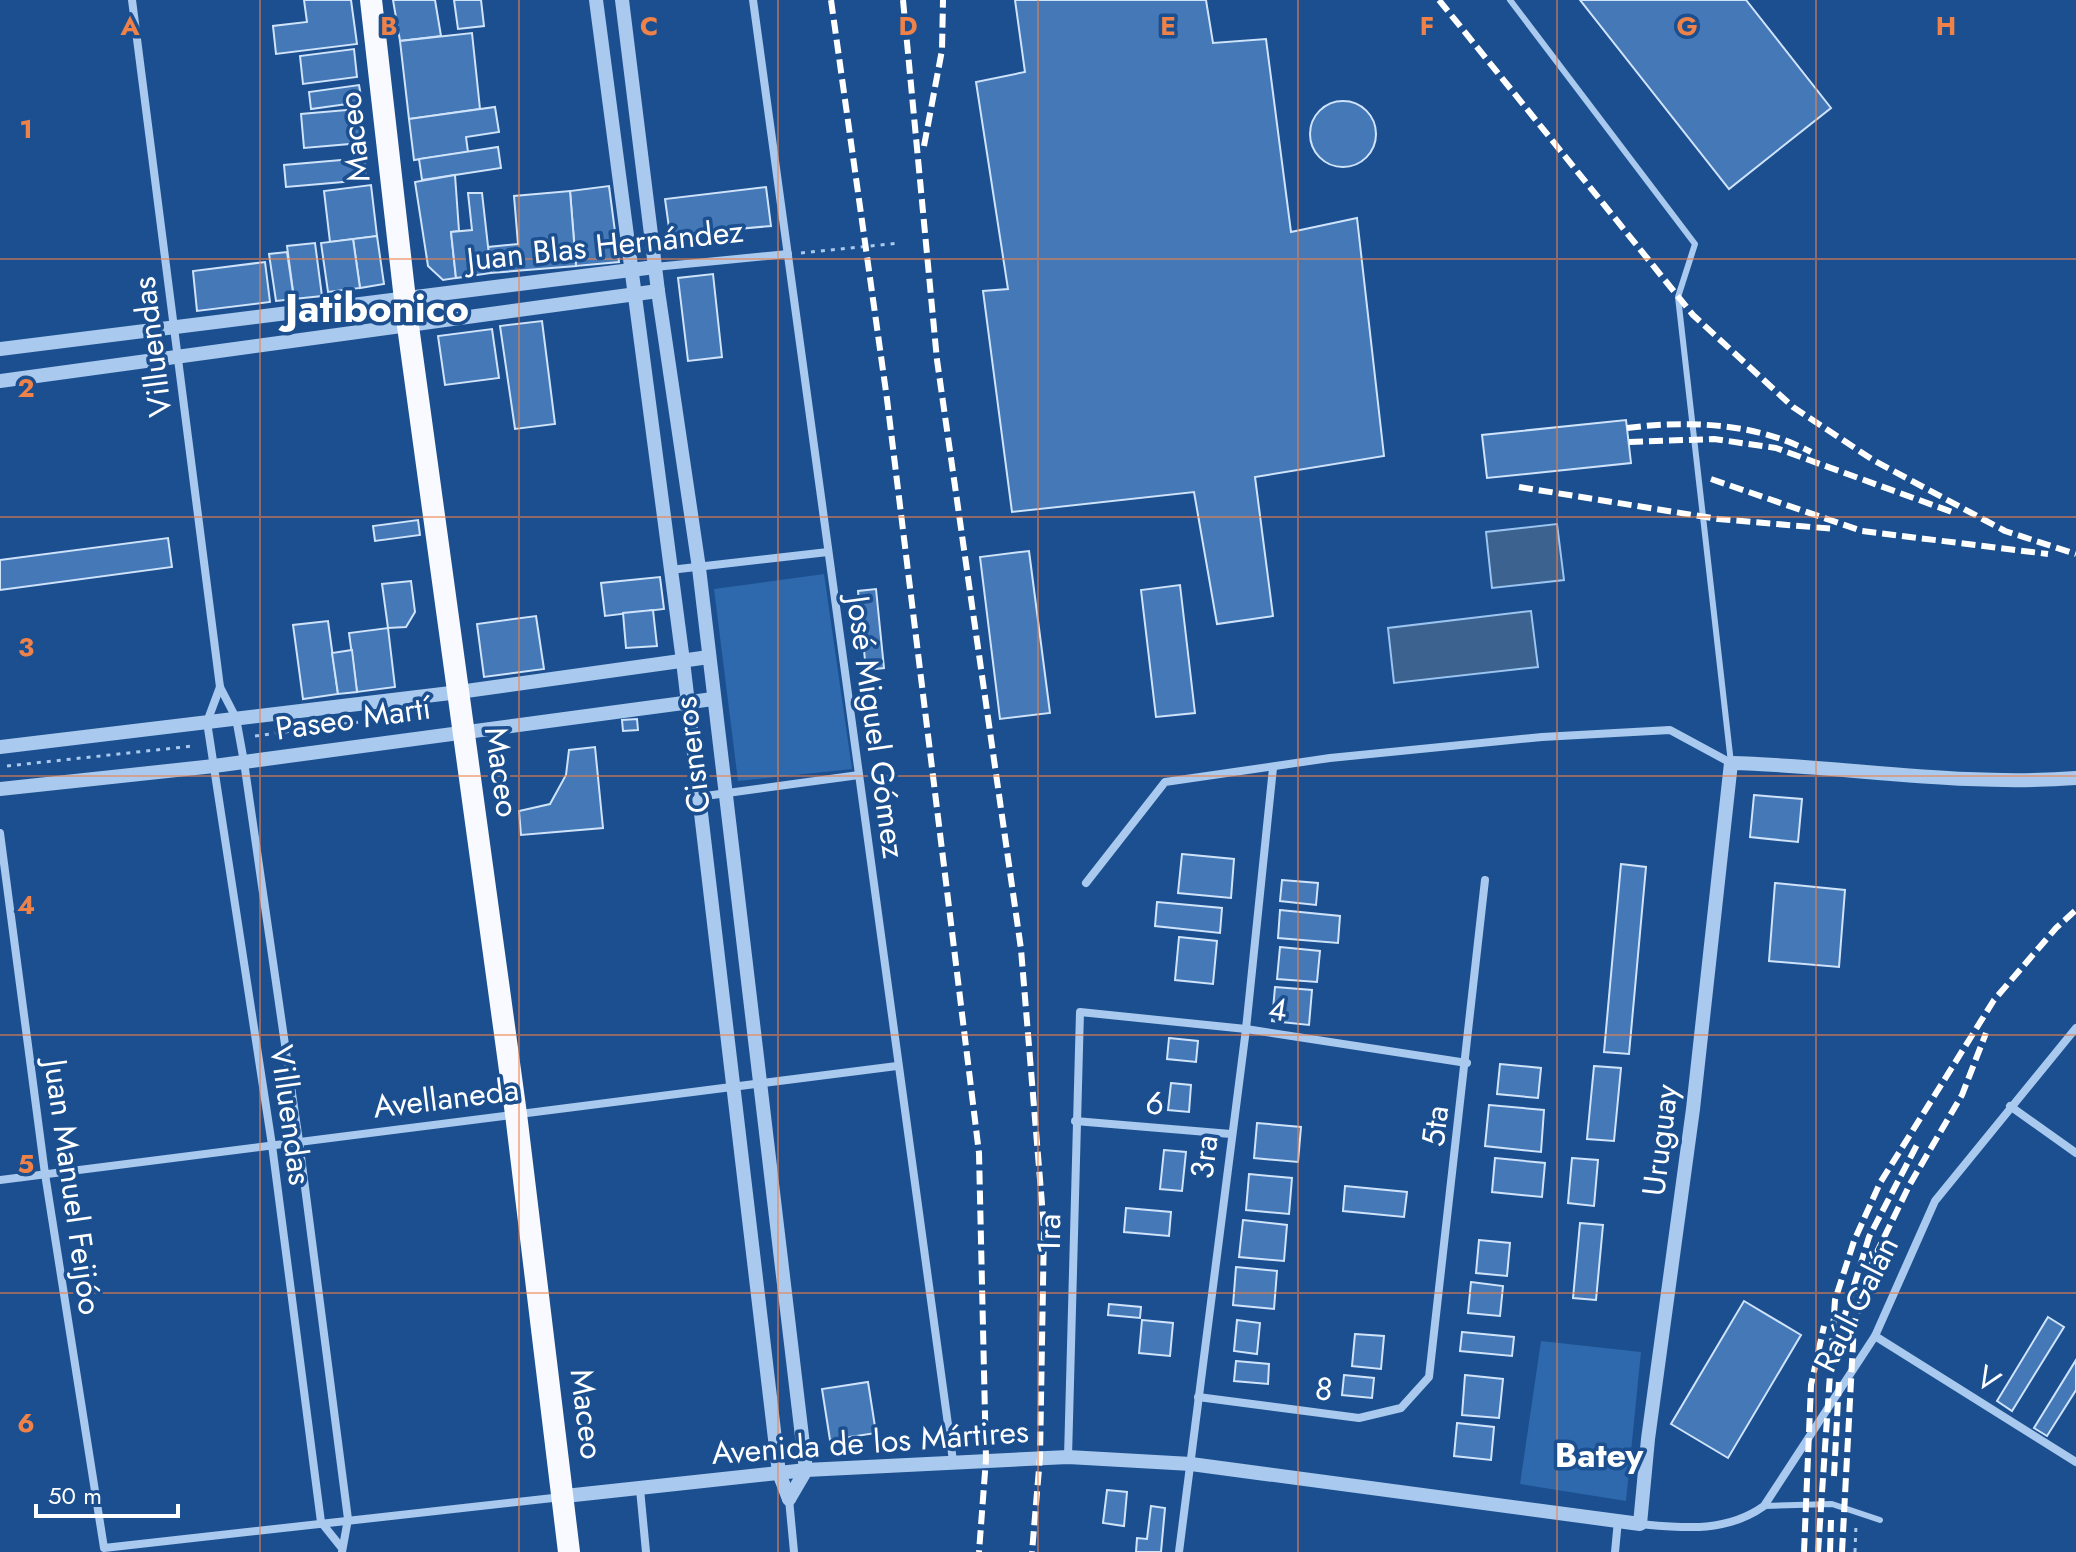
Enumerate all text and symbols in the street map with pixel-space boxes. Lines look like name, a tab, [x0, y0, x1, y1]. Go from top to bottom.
text: A	[119, 7, 140, 45]
text: B	[380, 7, 398, 45]
text: C	[640, 7, 658, 45]
text: D	[898, 7, 918, 45]
text: E	[1160, 7, 1176, 45]
text: F	[1420, 7, 1434, 45]
text: G	[1676, 7, 1698, 45]
text: H	[1936, 7, 1956, 45]
street label: Maceo	[326, 90, 382, 184]
text: 1	[19, 110, 33, 148]
street label: Juan Blas Hernández	[460, 208, 746, 283]
street label: Villuendas	[121, 274, 183, 420]
district label: Jatibonico	[278, 279, 469, 337]
text: 2	[17, 369, 35, 407]
street label: José Miguel Gómez	[834, 589, 917, 862]
text: 3	[18, 628, 34, 666]
street label: Paseo Martí	[272, 684, 435, 752]
street label: Cisneros	[662, 694, 722, 816]
street label: Maceo	[473, 724, 531, 820]
text: 4	[17, 886, 35, 924]
street label: 4	[1265, 985, 1291, 1033]
street label: Villuendas	[258, 1042, 324, 1188]
street label: Juan Manuel Feijóo	[32, 1052, 114, 1318]
street label: Avellaneda	[370, 1066, 522, 1130]
street label: 6	[1144, 1079, 1166, 1127]
street label: Uruguay	[1630, 1081, 1690, 1198]
street label: 5ta	[1410, 1103, 1460, 1149]
street label: 3ra	[1178, 1132, 1230, 1182]
text: 5	[18, 1145, 34, 1183]
street label: 1ra	[1026, 1213, 1072, 1255]
street label: Raúl Galán	[1802, 1228, 1910, 1380]
street label: V	[1967, 1354, 2009, 1404]
street label: 8	[1313, 1365, 1335, 1413]
street label: Maceo	[559, 1366, 615, 1462]
text: 6	[17, 1404, 35, 1442]
street label: Avenida de los Mártires	[710, 1408, 1030, 1476]
district label: Batey	[1555, 1431, 1644, 1480]
scale bar	[36, 1468, 178, 1518]
text: 50 m	[48, 1478, 102, 1513]

